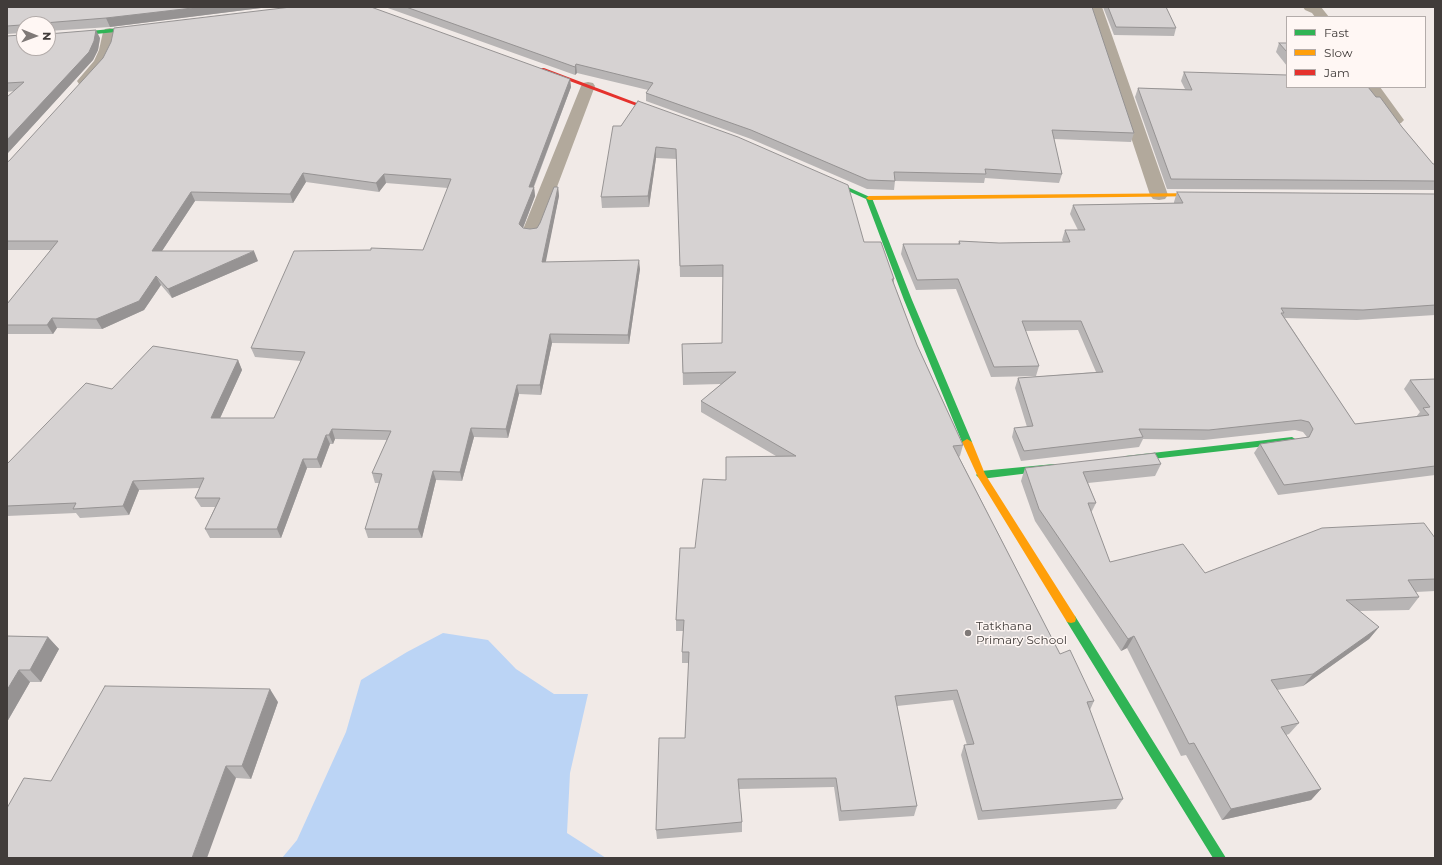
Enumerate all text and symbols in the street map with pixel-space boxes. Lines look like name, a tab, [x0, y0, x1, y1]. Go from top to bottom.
north arrow	[16, 16, 56, 56]
legend	[1286, 16, 1426, 88]
text: Fast	[1324, 25, 1349, 40]
text: N	[40, 32, 54, 41]
text: Slow	[1324, 45, 1353, 60]
text: Jam	[1324, 65, 1350, 80]
place label: Tatkhana Primary School	[976, 619, 1067, 647]
marker: Tatkhana Primary School	[963, 628, 973, 638]

